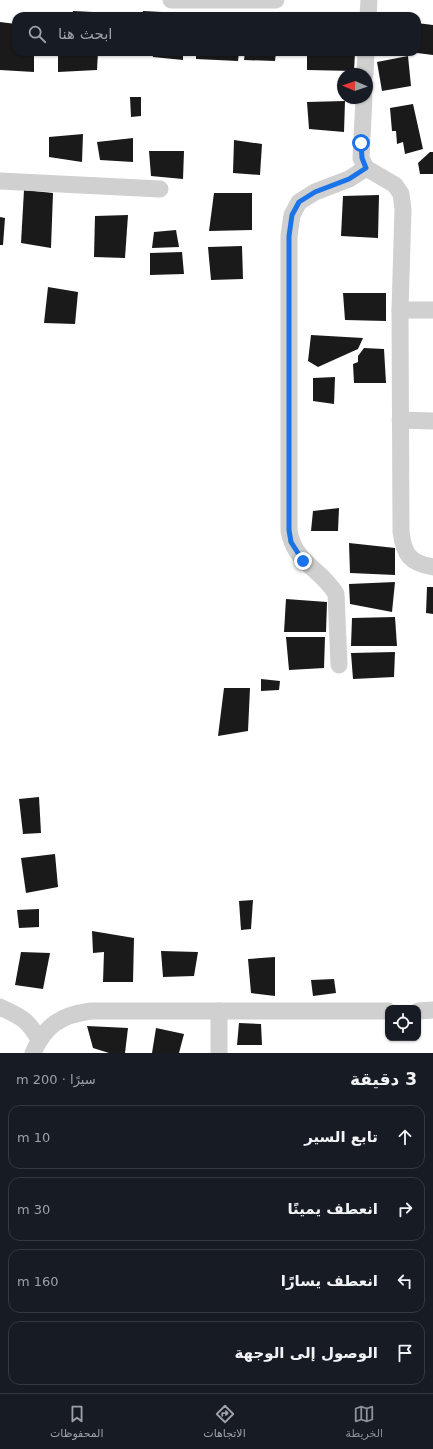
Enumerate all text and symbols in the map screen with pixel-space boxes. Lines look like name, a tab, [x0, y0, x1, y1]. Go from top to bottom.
search box	[12, 12, 421, 56]
icon: search	[26, 23, 48, 45]
text: ابحث هنا	[58, 25, 113, 43]
north arrow	[337, 68, 373, 104]
route start	[352, 134, 370, 152]
route end	[294, 552, 312, 570]
map controls	[385, 1005, 421, 1041]
button: locate	[385, 1005, 421, 1041]
text: 3 دقيقة	[350, 1069, 417, 1089]
text: سيرًا · 200 m	[16, 1072, 96, 1087]
icon: ahead	[394, 1126, 416, 1148]
text: تابع السير	[304, 1128, 378, 1146]
text: 10 m	[17, 1130, 50, 1145]
icon: right	[394, 1198, 416, 1220]
text: انعطف يمينًا	[287, 1200, 378, 1218]
text: 30 m	[17, 1202, 50, 1217]
icon: left	[394, 1270, 416, 1292]
text: انعطف يسارًا	[281, 1272, 378, 1290]
text: 160 m	[17, 1274, 59, 1289]
icon: arrive	[394, 1342, 416, 1364]
text: الوصول إلى الوجهة	[235, 1344, 378, 1362]
tab: المحفوظات	[50, 1403, 104, 1440]
tab: الاتجاهات	[203, 1403, 246, 1440]
tab: الخريطة	[346, 1403, 383, 1440]

